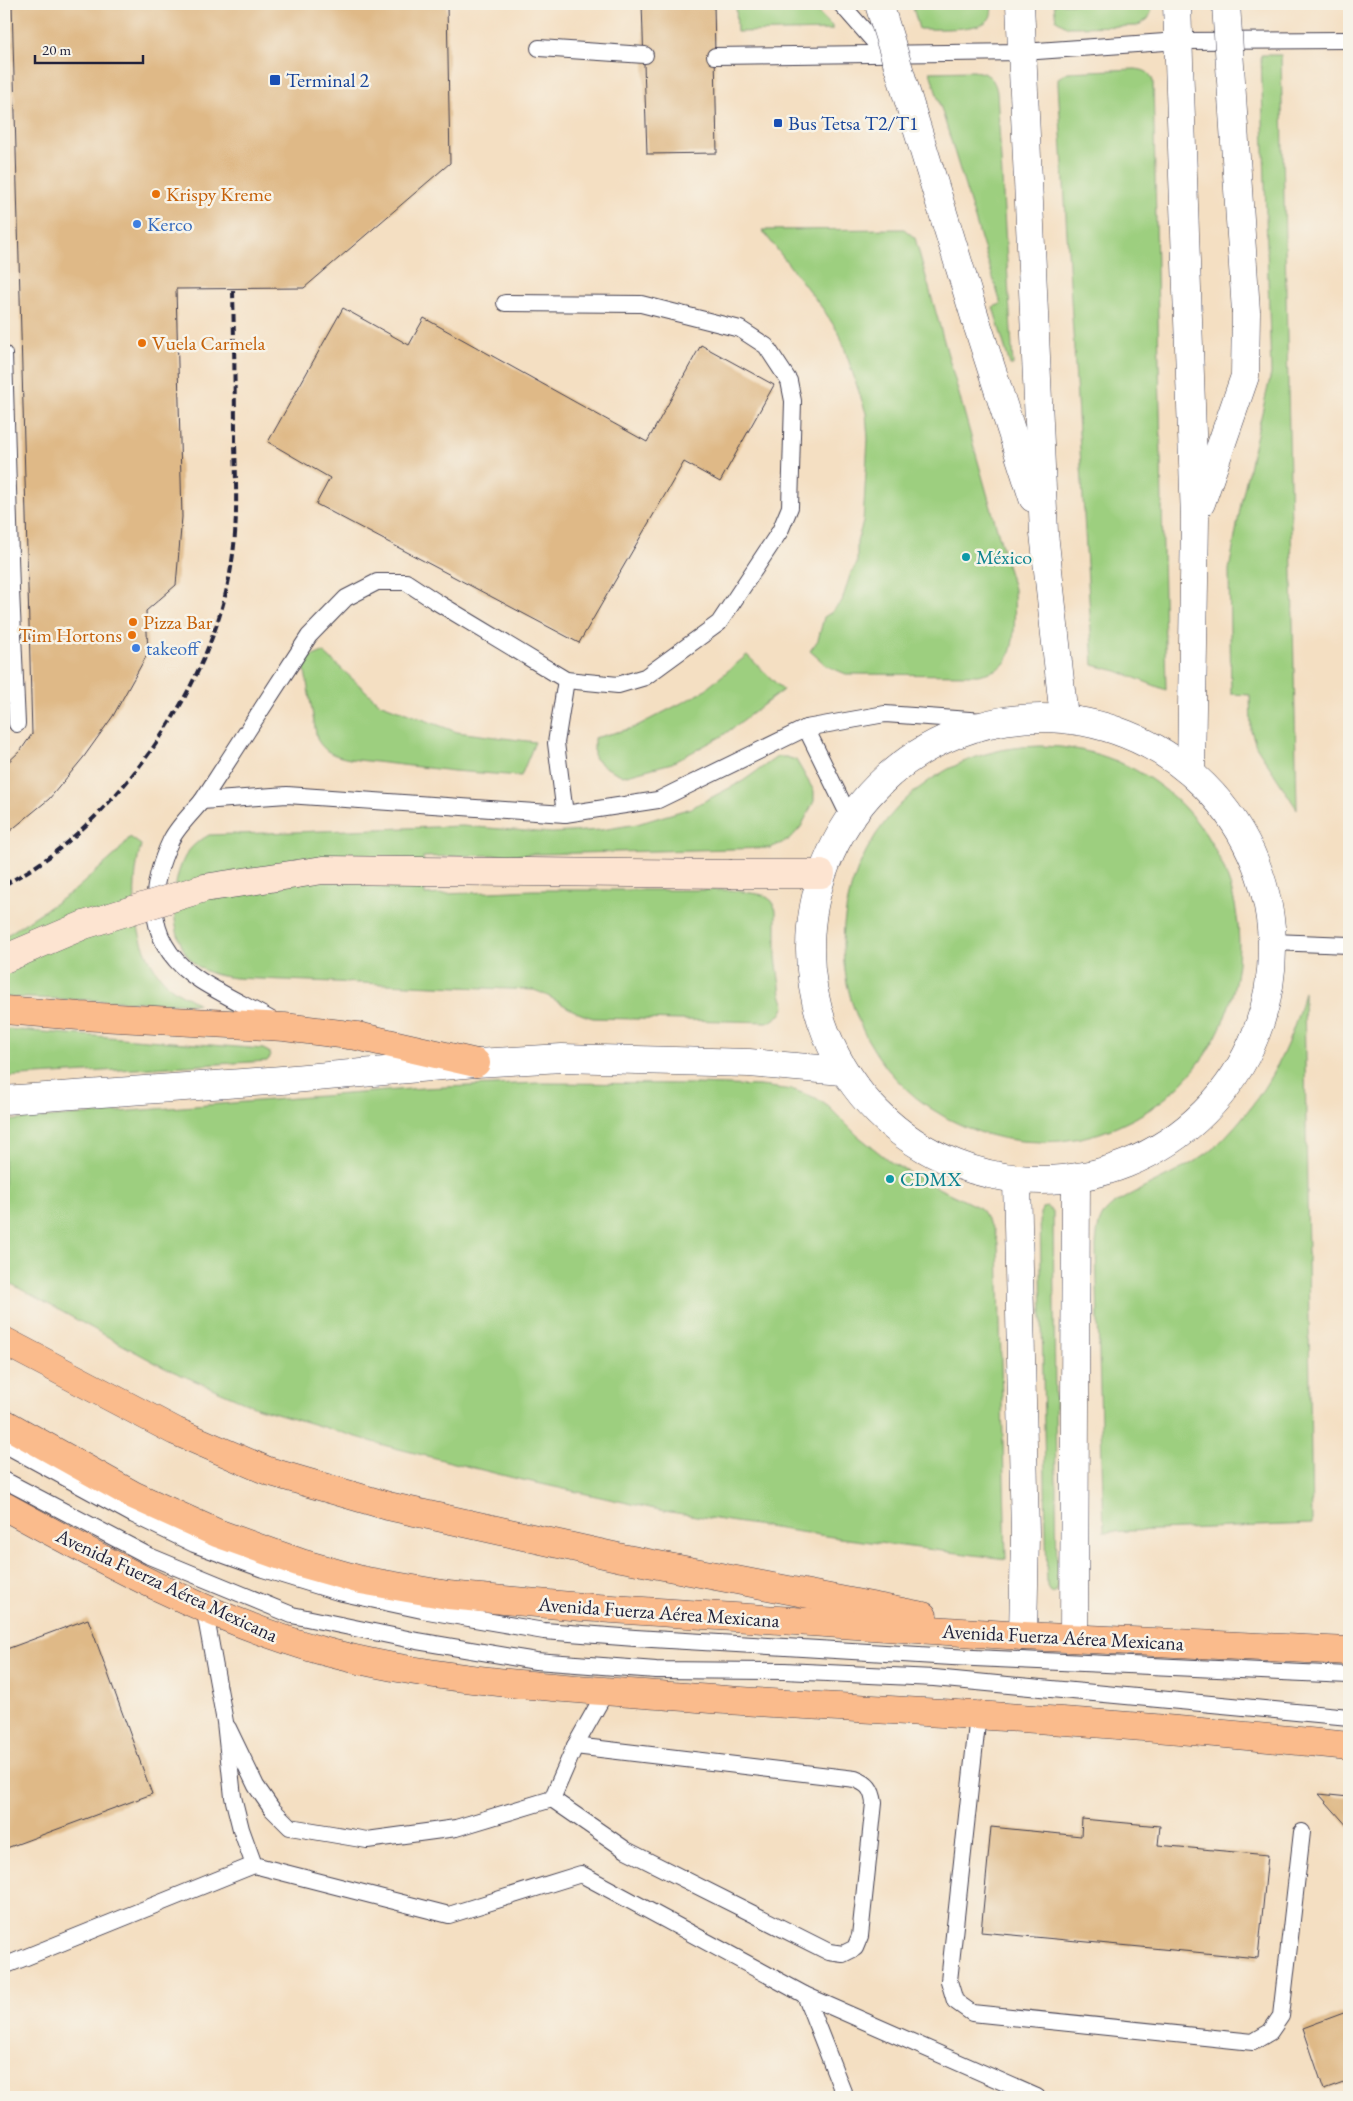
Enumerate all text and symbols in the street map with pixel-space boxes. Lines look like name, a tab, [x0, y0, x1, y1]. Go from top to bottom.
scale bar	[35, 32, 142, 64]
text: 20 m	[42, 40, 71, 59]
place label: Terminal 2	[286, 67, 370, 93]
marker: Terminal 2	[268, 73, 282, 87]
place label: Bus Tetsa T2/T1	[788, 110, 919, 136]
marker: Bus Tetsa T2/T1	[772, 117, 784, 129]
place label: Krispy Kreme	[166, 181, 272, 207]
marker: Krispy Kreme	[150, 188, 162, 200]
place label: Kerco	[147, 211, 193, 237]
marker: Kerco	[131, 218, 143, 230]
place label: Vuela Carmela	[152, 330, 266, 356]
marker: Vuela Carmela	[136, 337, 148, 349]
place label: México	[976, 544, 1032, 570]
marker: México	[960, 551, 972, 563]
place label: Pizza Bar	[143, 609, 213, 635]
marker: Pizza Bar	[127, 616, 139, 628]
place label: Tim Hortons	[18, 622, 122, 648]
marker: Tim Hortons	[126, 629, 138, 641]
place label: takeoff	[146, 635, 201, 661]
marker: takeoff	[130, 642, 142, 654]
place label: CDMX	[900, 1166, 961, 1192]
marker: CDMX	[884, 1173, 896, 1185]
street label: Avenida Fuerza Aérea Mexicana	[51, 1522, 282, 1648]
street label: Avenida Fuerza Aérea Mexicana	[536, 1591, 781, 1633]
street label: Avenida Fuerza Aérea Mexicana	[941, 1618, 1184, 1656]

